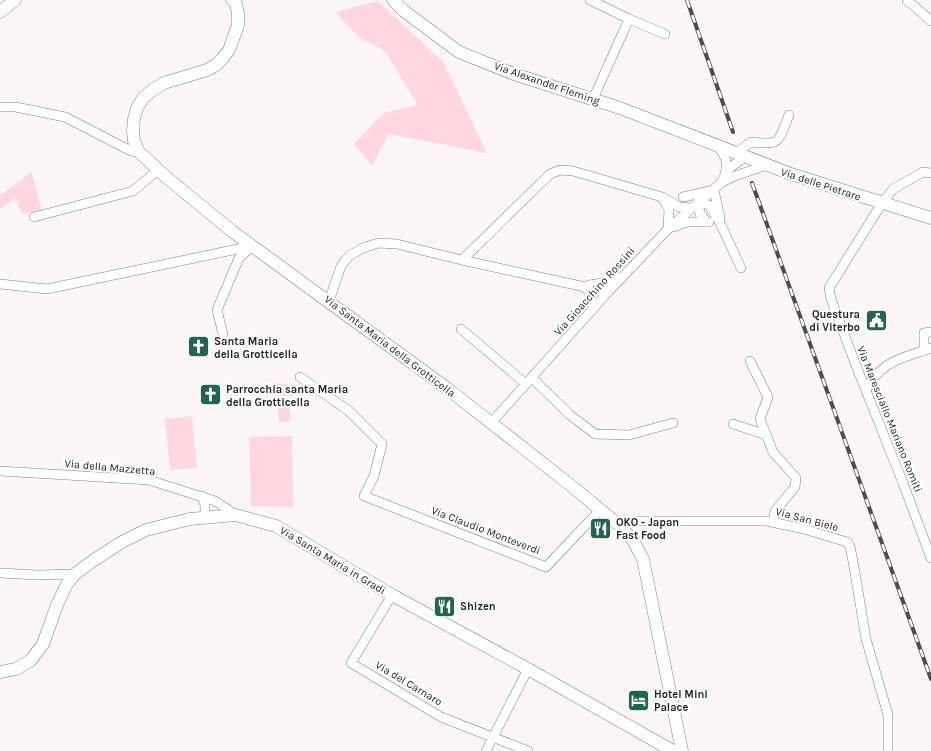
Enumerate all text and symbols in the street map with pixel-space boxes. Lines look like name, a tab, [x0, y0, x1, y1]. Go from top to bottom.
street label: Via Alexander Fleming	[492, 59, 602, 108]
street label: Via delle Pietrare	[779, 165, 863, 204]
street label: Via Gioacchino Rossini	[551, 244, 638, 338]
street label: Via Santa Maria della Grotticella	[322, 293, 458, 400]
public building icon: Questura di Viterbo	[863, 307, 889, 333]
place label: Questura di Viterbo	[809, 308, 860, 334]
church icon: Santa Maria della Grotticella	[185, 334, 211, 360]
place label: Santa Maria della Grotticella	[214, 335, 298, 361]
street label: Via Maresciallo Mariano Romiti	[854, 344, 925, 494]
church icon: Parrocchia santa Maria della Grotticella	[198, 382, 224, 408]
place label: Parrocchia santa Maria della Grotticella	[226, 383, 348, 409]
street label: Via della Mazzetta	[64, 457, 156, 478]
street label: Via Claudio Monteverdi	[429, 504, 542, 557]
street label: Via San Biele	[774, 505, 840, 534]
restaurant icon: OKO - Japan Fast Food	[587, 515, 613, 541]
place label: OKO - Japan Fast Food	[616, 516, 679, 542]
street label: Via Santa Maria in Gradi	[278, 524, 388, 597]
restaurant icon: Shizen	[432, 593, 458, 619]
place label: Shizen	[460, 600, 496, 613]
street label: Via del Carnaro	[373, 658, 444, 708]
hotel icon: Hotel Mini Palace	[626, 687, 652, 713]
place label: Hotel Mini Palace	[654, 688, 708, 714]

